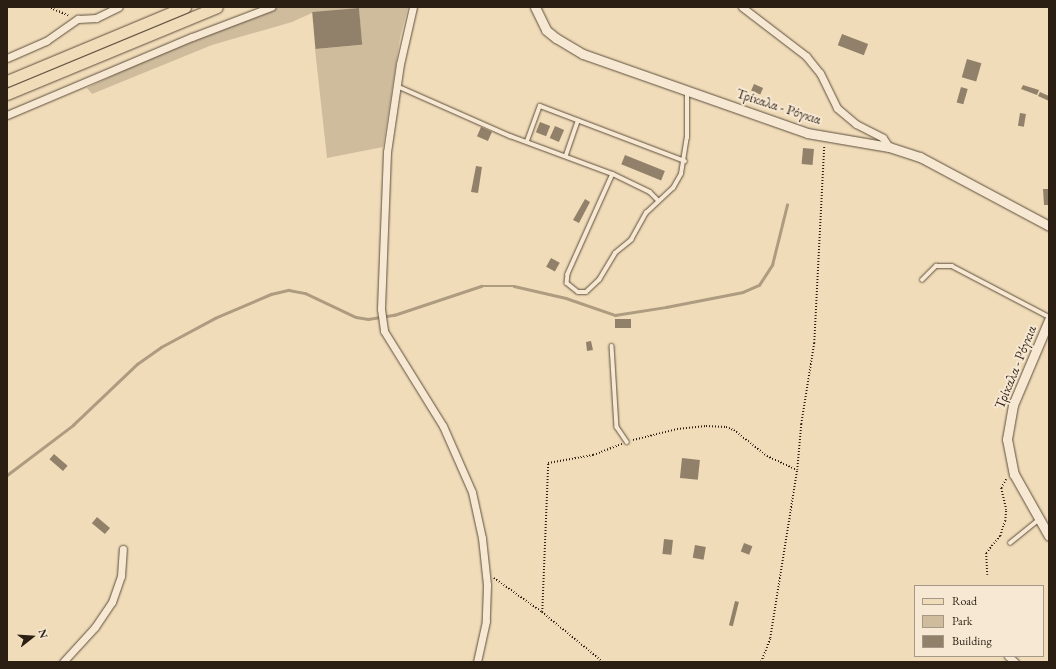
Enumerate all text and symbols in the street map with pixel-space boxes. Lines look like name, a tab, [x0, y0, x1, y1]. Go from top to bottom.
street label: Τρίκαλα - Ρόγκια	[734, 84, 824, 128]
street label: Τρίκαλα - Ρόγκια	[991, 323, 1039, 411]
legend	[914, 585, 1044, 657]
text: Road	[952, 593, 977, 609]
text: Park	[952, 613, 972, 629]
north arrow	[12, 617, 52, 657]
text: N	[35, 627, 51, 640]
text: Building	[952, 633, 992, 649]

